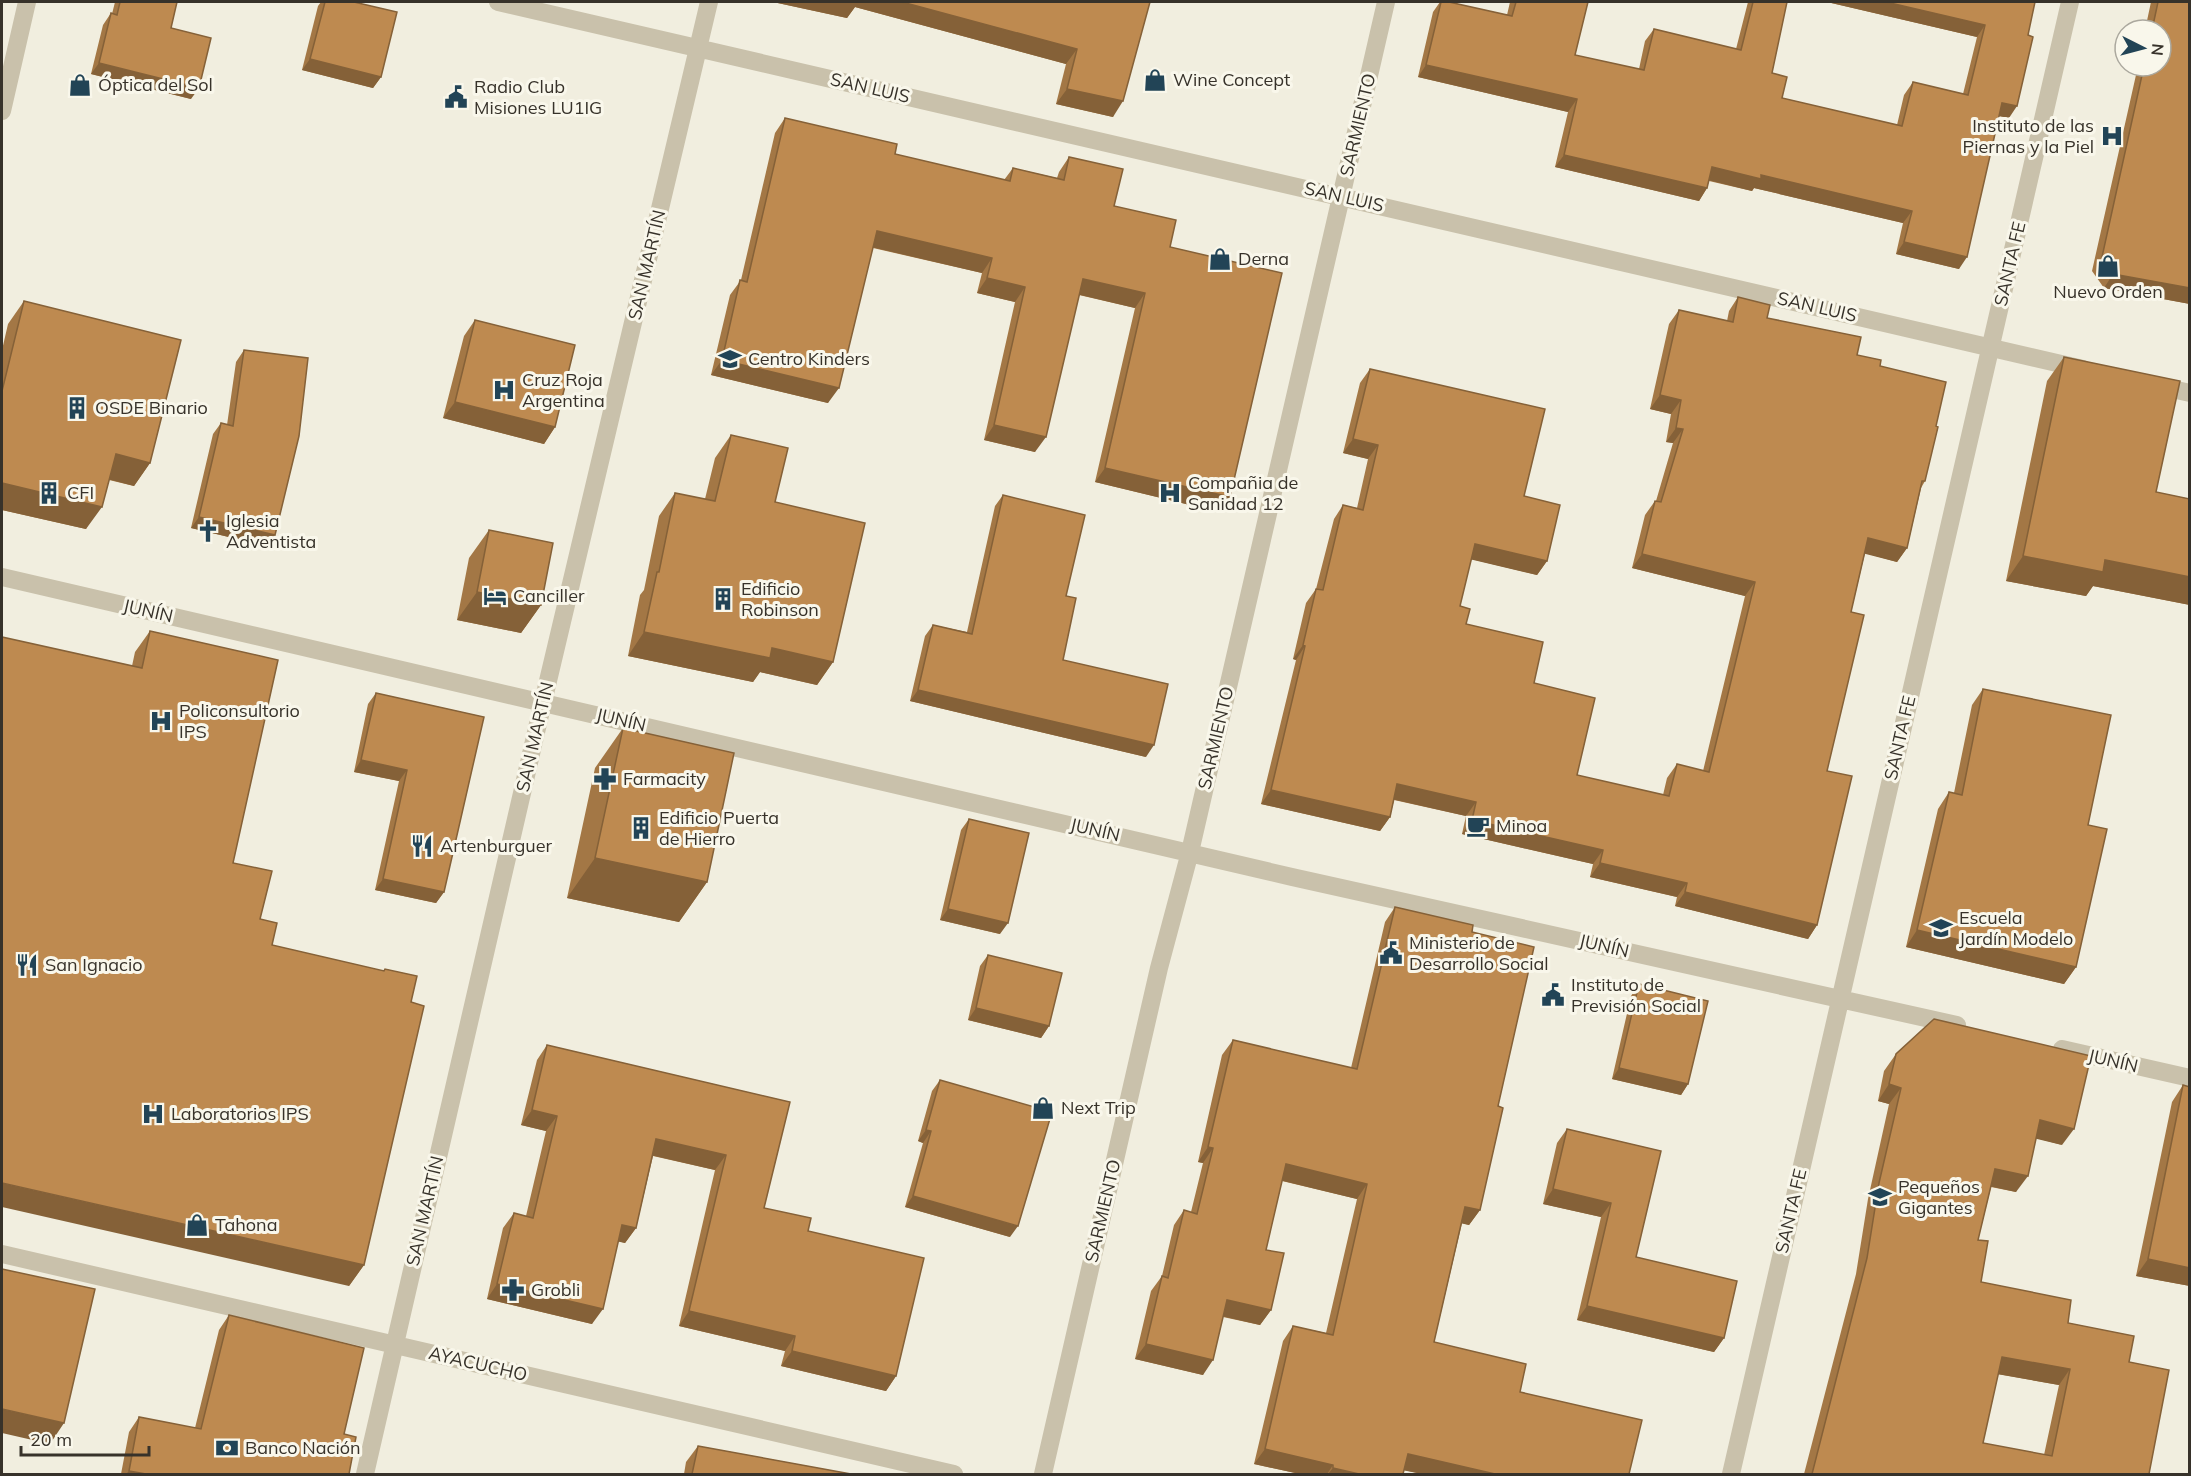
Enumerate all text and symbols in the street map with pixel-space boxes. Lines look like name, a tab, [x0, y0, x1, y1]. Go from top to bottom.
north arrow	[2113, 18, 2173, 78]
text: N	[2147, 43, 2168, 57]
street label: SAN LUIS	[828, 67, 912, 108]
shop icon: Wine Concept	[1142, 67, 1168, 93]
place label: Wine Concept	[1173, 68, 1290, 91]
street label: SARMIENTO	[1334, 71, 1381, 179]
shop icon: Óptica del Sol	[67, 72, 93, 98]
place label: Óptica del Sol	[98, 73, 213, 96]
place label: Radio Club Misiones LU1IG	[474, 75, 602, 119]
public building icon: Radio Club Misiones LU1IG	[443, 84, 469, 110]
place label: Instituto de las Piernas y la Piel	[1963, 114, 2094, 158]
hospital icon: Instituto de las Piernas y la Piel	[2099, 123, 2125, 149]
street label: SAN LUIS	[1302, 176, 1386, 217]
street label: SAN MARTÍN	[623, 208, 670, 322]
street label: SANTA FE	[1989, 219, 2030, 308]
shop icon: Derna	[1207, 246, 1233, 272]
place label: Derna	[1238, 247, 1289, 270]
shop icon: Nuevo Orden	[2095, 253, 2121, 279]
place label: Nuevo Orden	[2053, 280, 2163, 303]
street label: SAN LUIS	[1775, 286, 1859, 327]
school or university icon: Centro Kinders	[717, 346, 743, 372]
place label: Centro Kinders	[748, 347, 870, 370]
place label: Cruz Roja Argentina	[522, 368, 605, 412]
hospital icon: Cruz Roja Argentina	[491, 377, 517, 403]
building icon: OSDE Binario	[64, 395, 90, 421]
place label: OSDE Binario	[95, 396, 208, 419]
place label: Compañia de Sanidad 12	[1188, 471, 1298, 515]
building icon: CFI	[36, 480, 62, 506]
hospital icon: Compañia de Sanidad 12	[1157, 480, 1183, 506]
place label: CFI	[67, 481, 94, 504]
place label: Iglesia Adventista	[226, 509, 316, 553]
church icon: Iglesia Adventista	[195, 518, 221, 544]
place label: Edificio Robinson	[741, 577, 819, 621]
hotel icon: Canciller	[482, 583, 508, 609]
place label: Canciller	[513, 584, 585, 607]
building icon: Edificio Robinson	[710, 586, 736, 612]
street label: JUNÍN	[121, 594, 175, 627]
street label: SAN MARTÍN	[511, 680, 558, 794]
street label: SARMIENTO	[1192, 684, 1239, 792]
street label: SANTA FE	[1879, 693, 1920, 782]
place label: Policonsultorio IPS	[179, 699, 300, 743]
street label: JUNÍN	[594, 703, 648, 736]
hospital icon: Policonsultorio IPS	[148, 708, 174, 734]
pharmacy icon: Farmacity	[592, 766, 618, 792]
place label: Farmacity	[623, 767, 706, 790]
place label: Edificio Puerta de Hierro	[659, 806, 779, 850]
street label: JUNÍN	[1068, 813, 1122, 846]
cafe icon: Minoa	[1465, 813, 1491, 839]
place label: Minoa	[1496, 814, 1547, 837]
building icon: Edificio Puerta de Hierro	[628, 815, 654, 841]
restaurant icon: Artenburguer	[409, 833, 435, 859]
place label: Artenburguer	[440, 834, 552, 857]
place label: Escuela Jardín Modelo	[1959, 906, 2073, 950]
school or university icon: Escuela Jardín Modelo	[1928, 915, 1954, 941]
street label: JUNÍN	[1577, 929, 1631, 962]
place label: Ministerio de Desarrollo Social	[1409, 931, 1549, 975]
public building icon: Ministerio de Desarrollo Social	[1378, 940, 1404, 966]
restaurant icon: San Ignacio	[14, 952, 40, 978]
place label: San Ignacio	[45, 953, 143, 976]
place label: Instituto de Previsión Social	[1571, 973, 1701, 1017]
public building icon: Instituto de Previsión Social	[1540, 982, 1566, 1008]
street label: JUNÍN	[2086, 1044, 2140, 1077]
shop icon: Next Trip	[1030, 1095, 1056, 1121]
place label: Next Trip	[1061, 1096, 1136, 1119]
hospital icon: Laboratorios IPS	[140, 1101, 166, 1127]
place label: Laboratorios IPS	[171, 1102, 309, 1125]
street label: SAN MARTÍN	[401, 1154, 448, 1268]
street label: SARMIENTO	[1079, 1157, 1126, 1265]
street label: SANTA FE	[1770, 1166, 1811, 1255]
place label: Pequeños Gigantes	[1898, 1175, 1980, 1219]
school or university icon: Pequeños Gigantes	[1867, 1184, 1893, 1210]
shop icon: Tahona	[184, 1212, 210, 1238]
place label: Tahona	[215, 1213, 277, 1236]
pharmacy icon: Grobli	[500, 1277, 526, 1303]
place label: Grobli	[531, 1278, 580, 1301]
street label: AYACUCHO	[427, 1341, 530, 1386]
scale bar	[21, 1419, 148, 1457]
text: 20 m	[30, 1428, 72, 1451]
bank icon: Banco Nación	[214, 1435, 240, 1461]
place label: Banco Nación	[245, 1436, 361, 1459]

